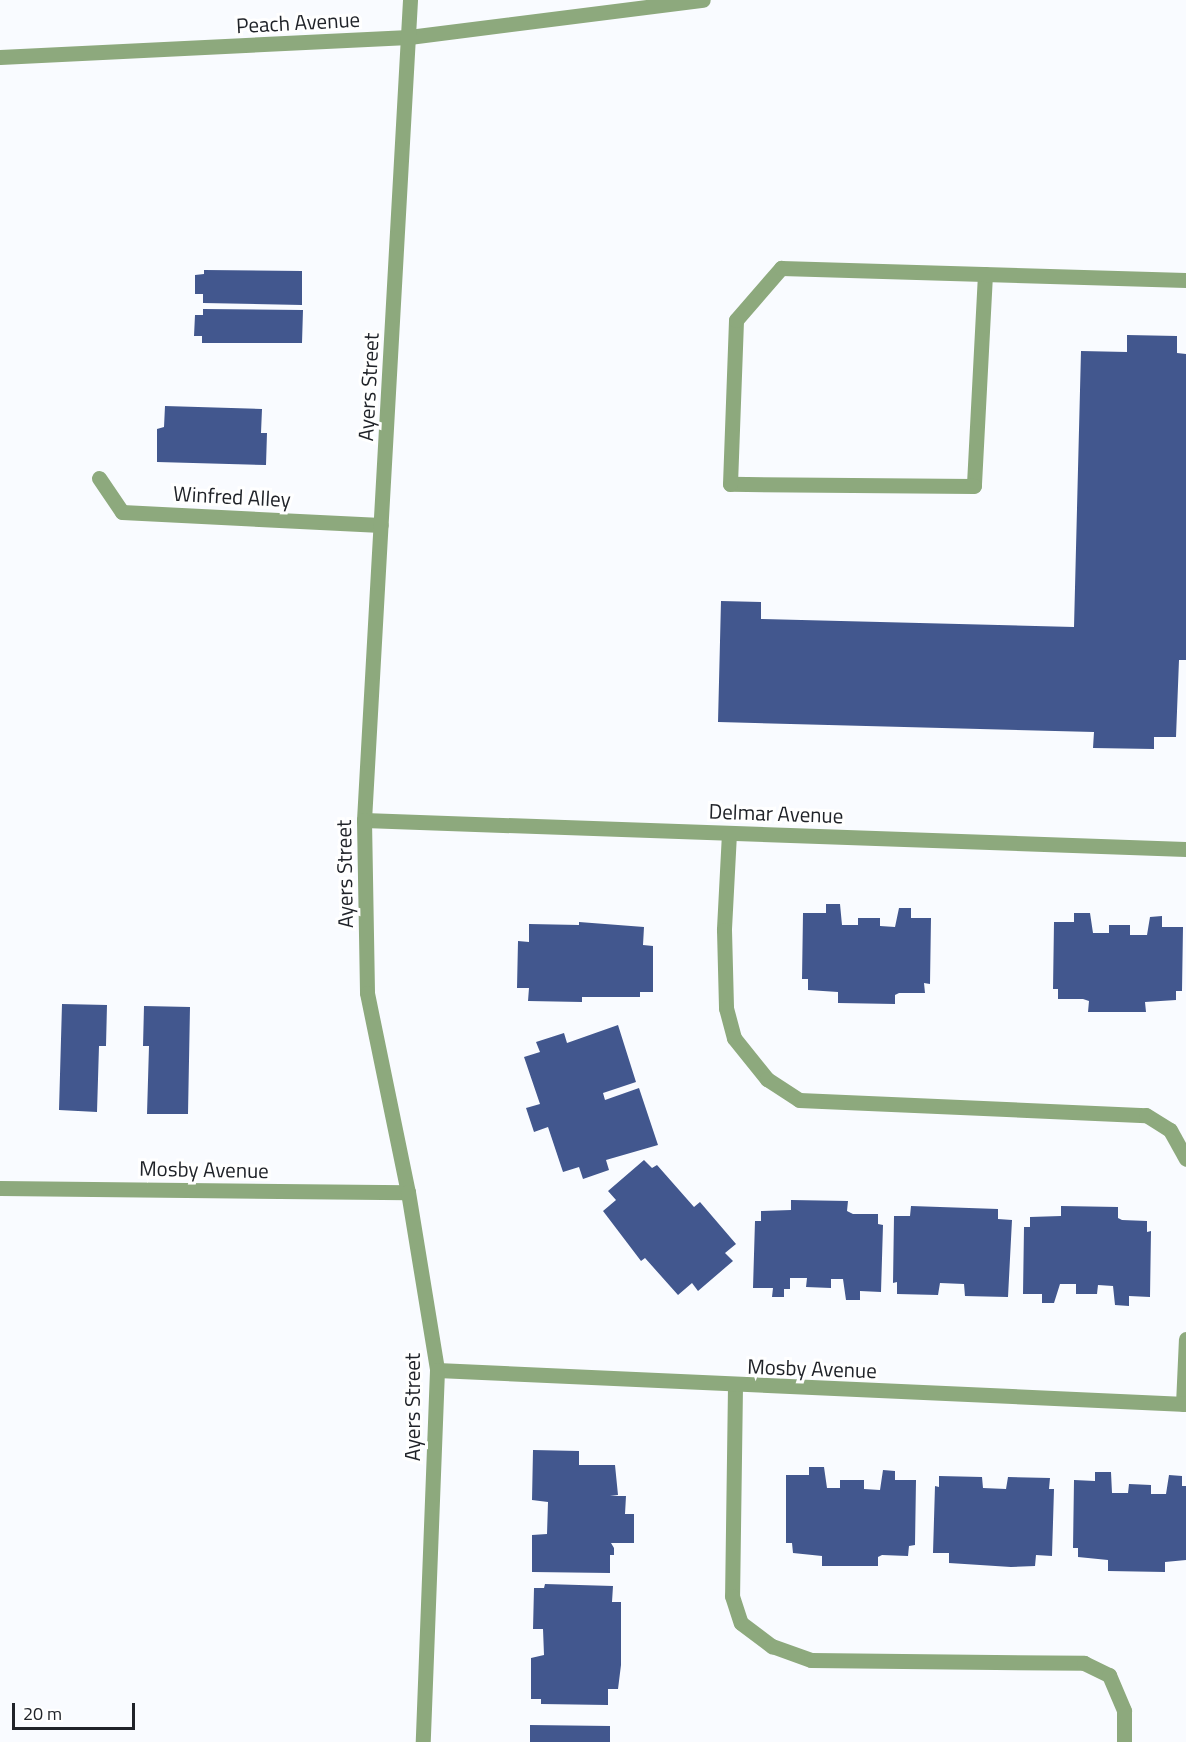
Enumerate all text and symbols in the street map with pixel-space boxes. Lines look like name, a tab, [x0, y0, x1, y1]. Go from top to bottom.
street label: Peach Avenue	[235, 6, 361, 38]
street label: Ayers Street	[353, 332, 383, 442]
street label: Winfred Alley	[173, 480, 291, 512]
street label: Delmar Avenue	[708, 798, 844, 828]
street label: Ayers Street	[330, 820, 358, 928]
street label: Mosby Avenue	[139, 1155, 269, 1183]
street label: Ayers Street	[399, 1353, 425, 1461]
street label: Mosby Avenue	[747, 1353, 877, 1383]
scale bar	[15, 1691, 138, 1729]
text: 20 m	[23, 1700, 62, 1727]

